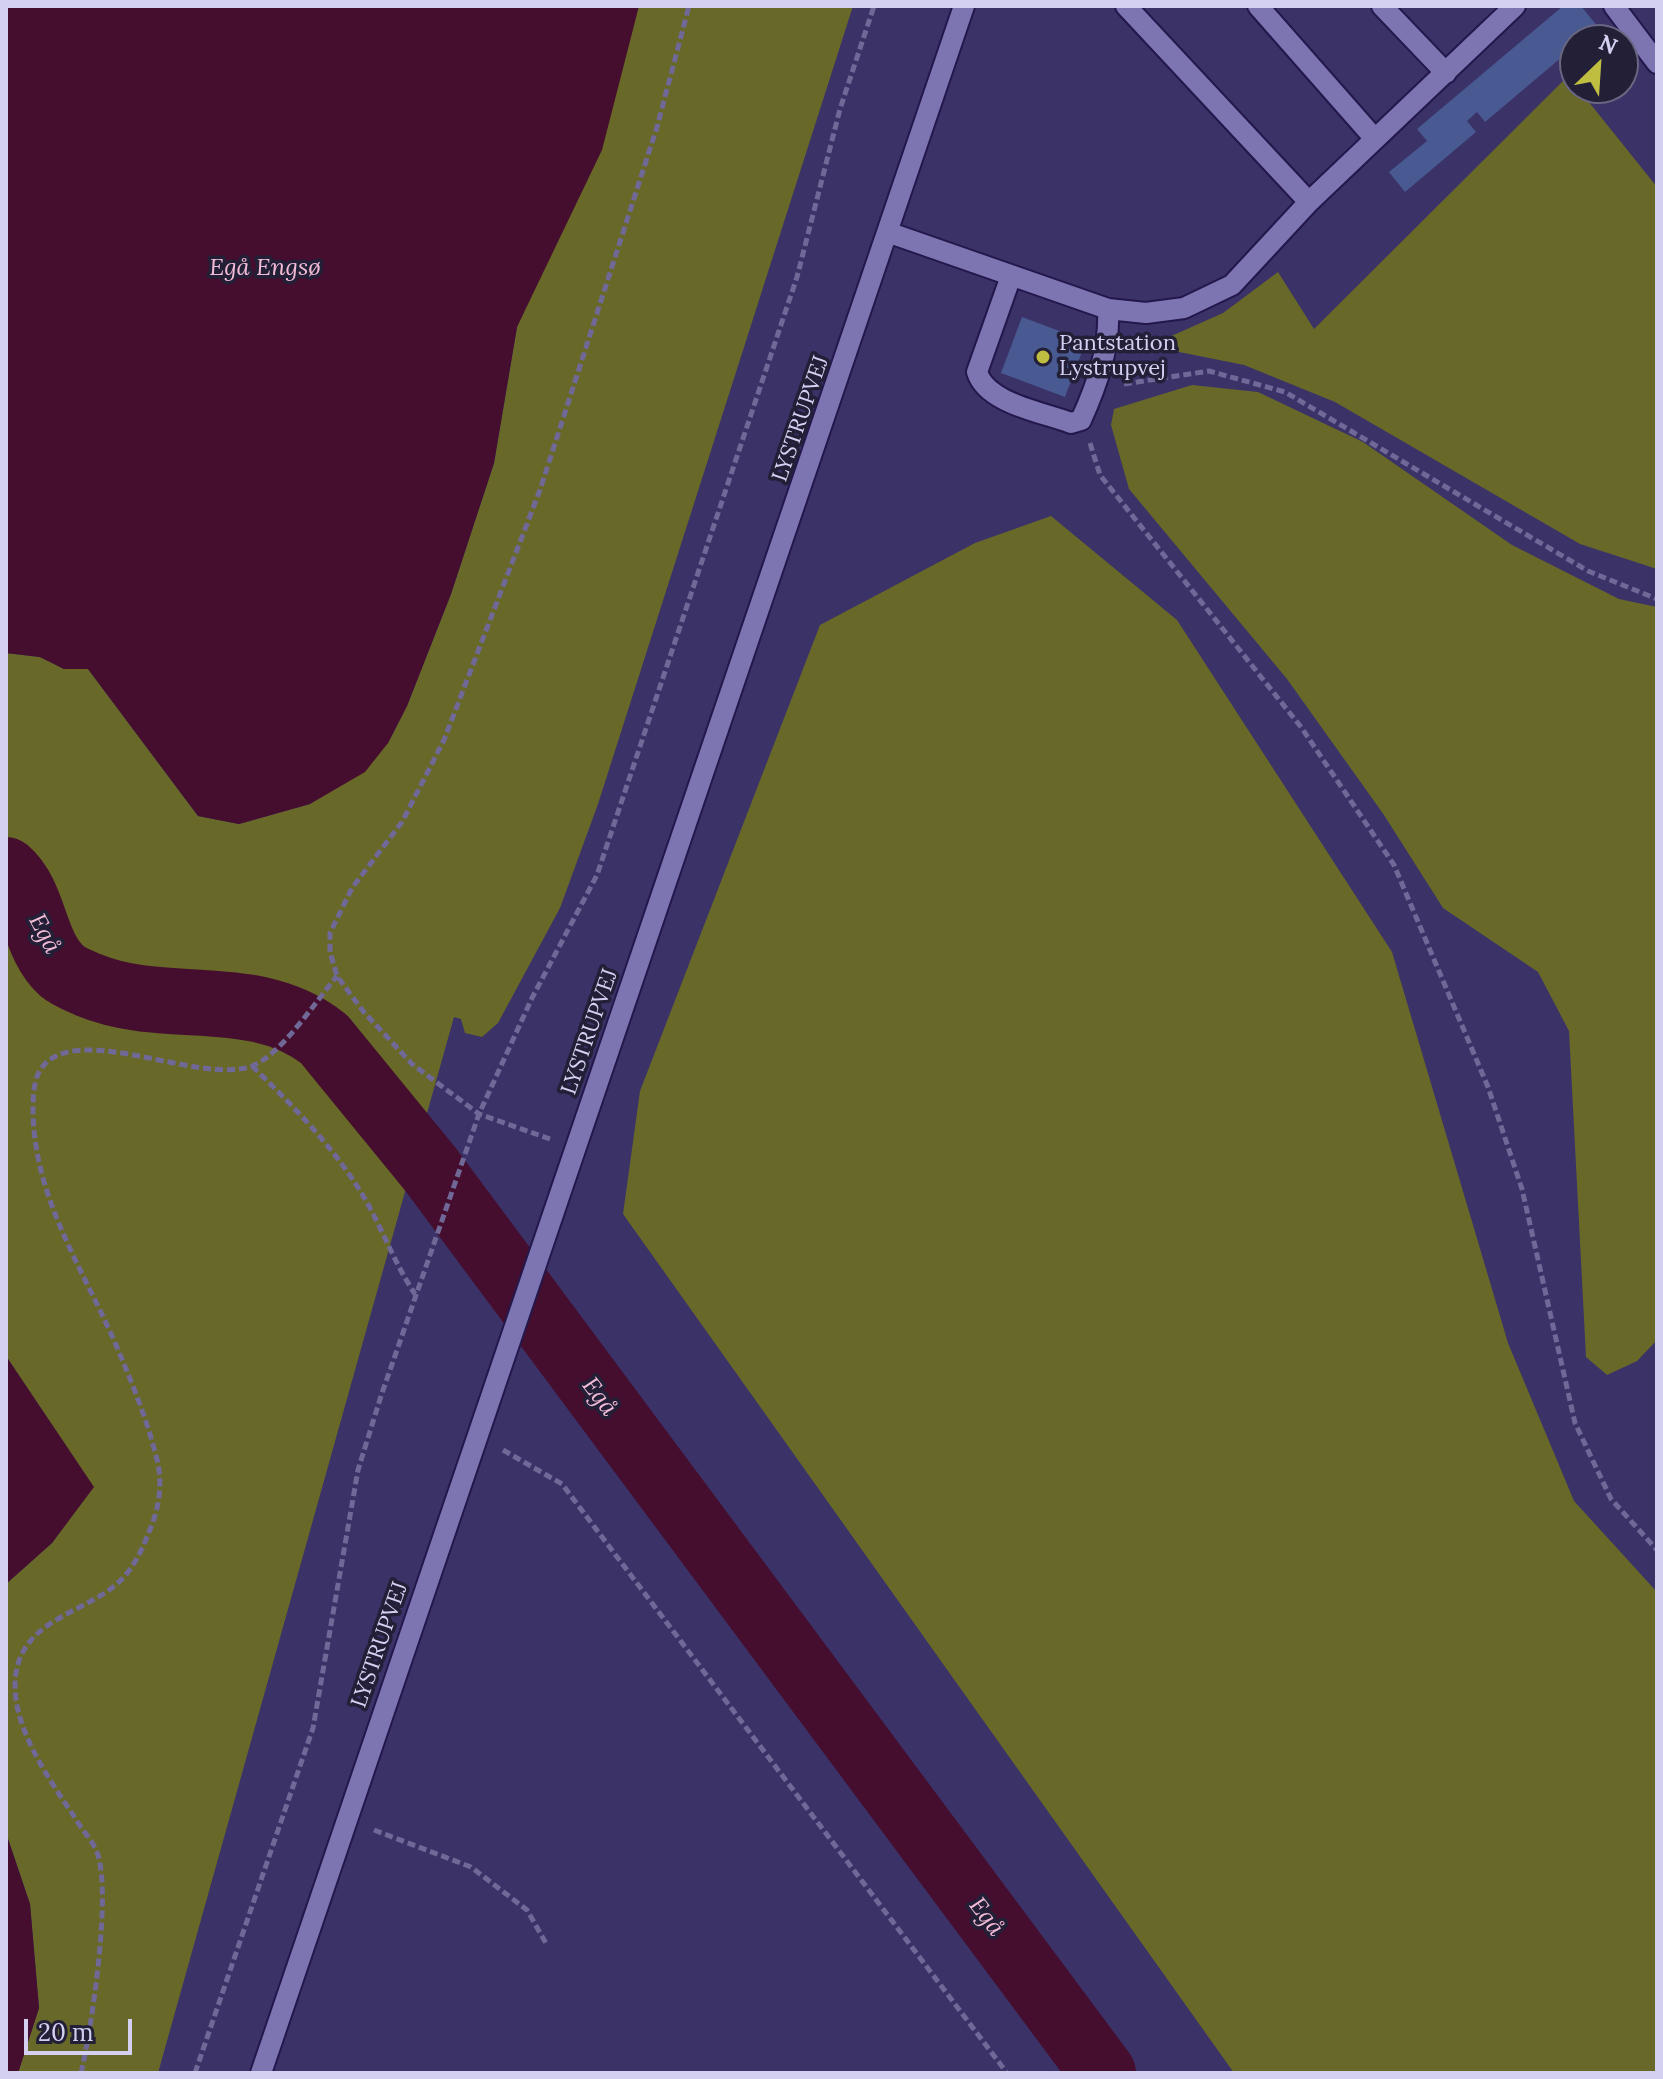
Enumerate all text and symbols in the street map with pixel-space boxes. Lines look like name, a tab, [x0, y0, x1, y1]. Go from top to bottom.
north arrow	[1559, 24, 1639, 104]
text: N	[1595, 28, 1622, 60]
water label: Egå Engsø	[209, 254, 321, 282]
place label: Pantstation Lystrupvej	[1059, 331, 1176, 382]
marker: Pantstation Lystrupvej	[1034, 348, 1052, 366]
street label: LYSTRUPVEJ	[767, 353, 835, 485]
water label: Egå	[22, 909, 66, 959]
street label: LYSTRUPVEJ	[556, 966, 624, 1098]
water label: Egå	[575, 1372, 623, 1422]
street label: LYSTRUPVEJ	[346, 1579, 414, 1711]
water label: Egå	[962, 1892, 1010, 1942]
scale bar	[28, 2003, 136, 2053]
text: 20 m	[38, 2017, 94, 2048]

